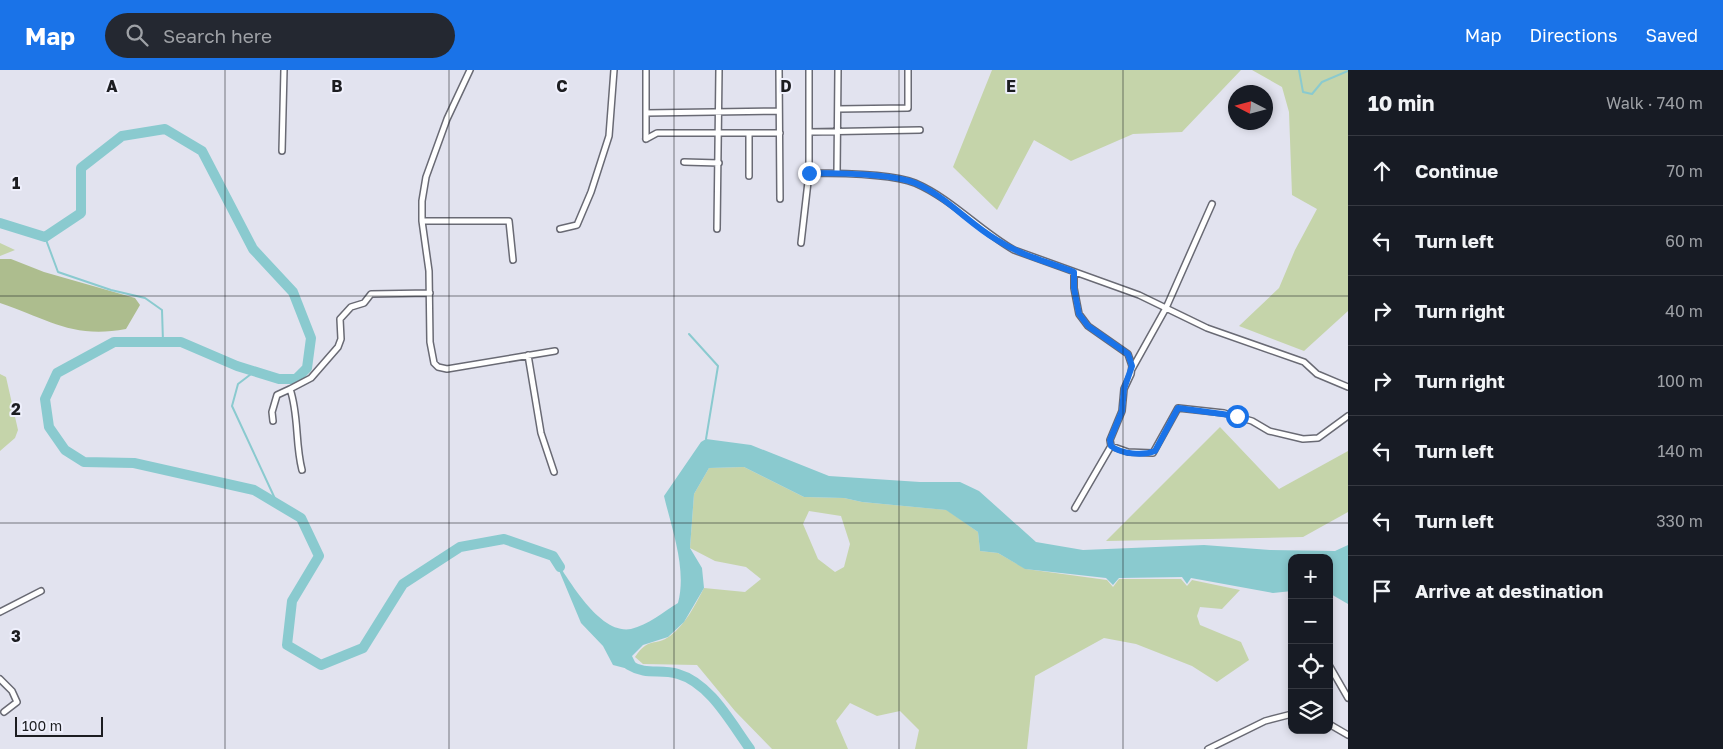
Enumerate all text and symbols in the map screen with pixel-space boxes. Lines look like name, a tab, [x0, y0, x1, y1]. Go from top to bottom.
search box	[105, 13, 455, 58]
text: Map	[25, 21, 75, 50]
icon: search	[123, 21, 151, 49]
text: Search here	[163, 24, 272, 47]
text: Map	[1465, 24, 1501, 46]
text: Directions	[1529, 24, 1617, 46]
text: Saved	[1645, 24, 1698, 46]
text: A	[106, 76, 118, 96]
text: B	[331, 76, 343, 96]
text: C	[556, 76, 568, 96]
text: D	[780, 76, 792, 96]
text: E	[1006, 76, 1016, 96]
north arrow	[1228, 85, 1273, 130]
text: 10 min	[1368, 90, 1435, 116]
text: Walk · 740 m	[1606, 93, 1703, 113]
icon: ahead	[1368, 157, 1396, 185]
text: Continue	[1415, 159, 1498, 182]
text: 70 m	[1666, 161, 1703, 181]
route end	[798, 162, 821, 185]
text: 1	[12, 173, 20, 193]
icon: left	[1368, 227, 1396, 255]
text: Turn left	[1415, 229, 1494, 252]
text: 60 m	[1665, 231, 1703, 251]
icon: right	[1368, 297, 1396, 325]
text: Turn right	[1415, 299, 1505, 322]
text: 40 m	[1665, 301, 1703, 321]
icon: right	[1368, 367, 1396, 395]
text: Turn right	[1415, 369, 1505, 392]
text: 100 m	[1657, 371, 1703, 391]
text: 2	[11, 399, 21, 419]
route start	[1226, 405, 1249, 428]
icon: left	[1368, 437, 1396, 465]
text: Turn left	[1415, 439, 1494, 462]
text: 140 m	[1657, 441, 1703, 461]
icon: left	[1368, 507, 1396, 535]
text: Turn left	[1415, 509, 1494, 532]
text: 330 m	[1656, 511, 1703, 531]
map controls	[1288, 554, 1333, 734]
button: +	[1288, 554, 1333, 599]
icon: arrive	[1368, 577, 1396, 605]
text: Arrive at destination	[1415, 579, 1603, 602]
button: −	[1288, 599, 1333, 644]
text: 3	[11, 626, 21, 646]
button: locate	[1288, 644, 1333, 689]
button: layers	[1288, 689, 1333, 734]
scale bar	[15, 714, 102, 737]
text: 100 m	[22, 717, 62, 734]

